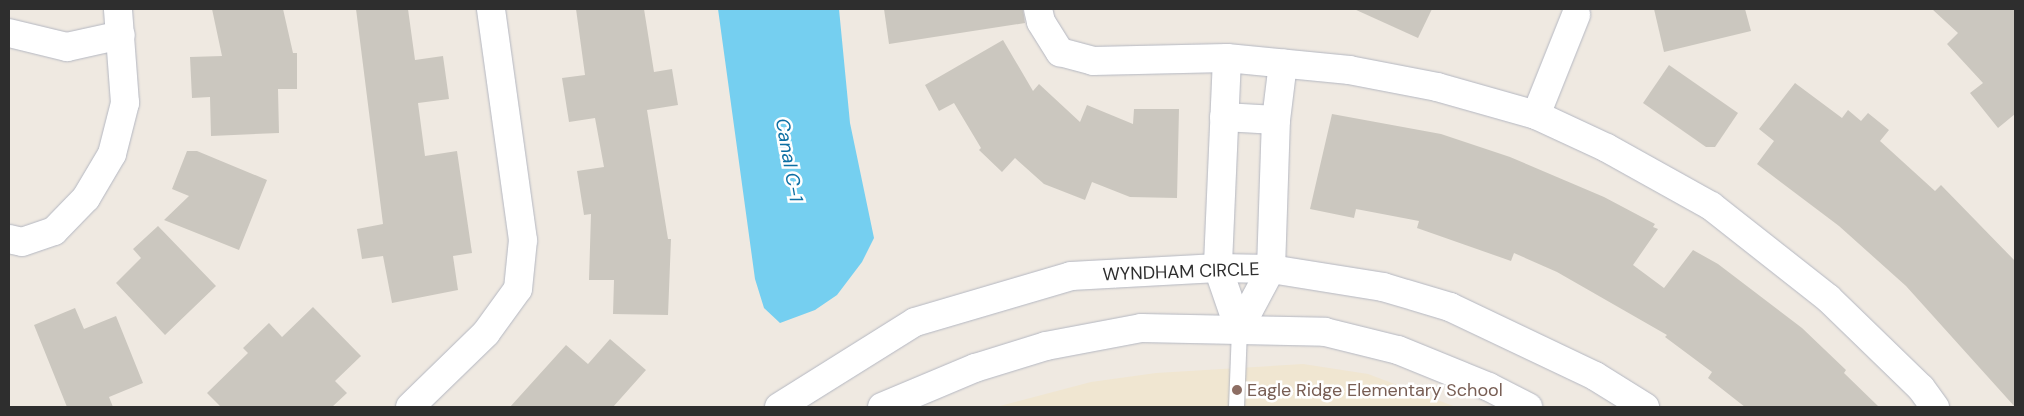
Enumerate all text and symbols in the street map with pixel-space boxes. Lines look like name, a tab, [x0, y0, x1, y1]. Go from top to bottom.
water label: Canal C-1	[770, 116, 808, 204]
street label: WYNDHAM CIRCLE	[1102, 258, 1260, 286]
place label: Eagle Ridge Elementary School	[1247, 379, 1503, 401]
marker: Eagle Ridge Elementary School	[1231, 384, 1243, 396]

